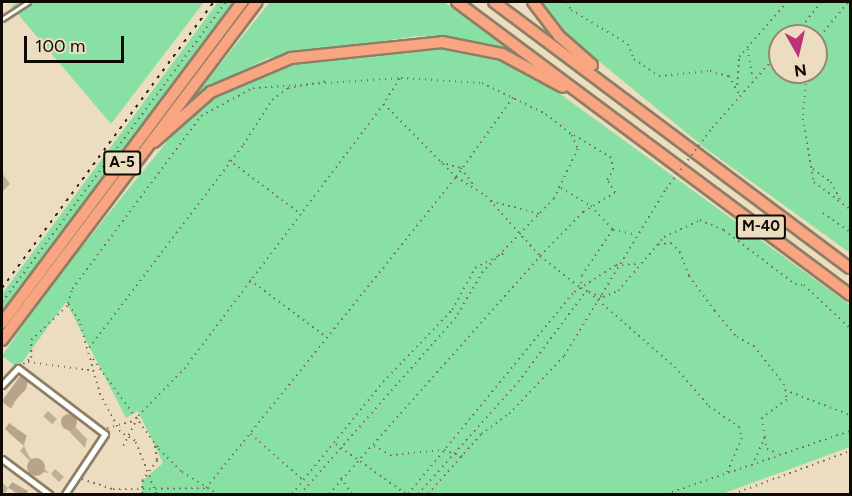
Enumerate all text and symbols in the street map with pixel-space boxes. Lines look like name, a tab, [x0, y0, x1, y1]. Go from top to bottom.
scale bar	[27, 24, 128, 62]
north arrow	[768, 24, 828, 84]
text: 100 m	[35, 35, 85, 57]
text: N	[793, 60, 808, 81]
road number: A-5	[102, 151, 142, 175]
road number: M-40	[736, 215, 786, 239]

